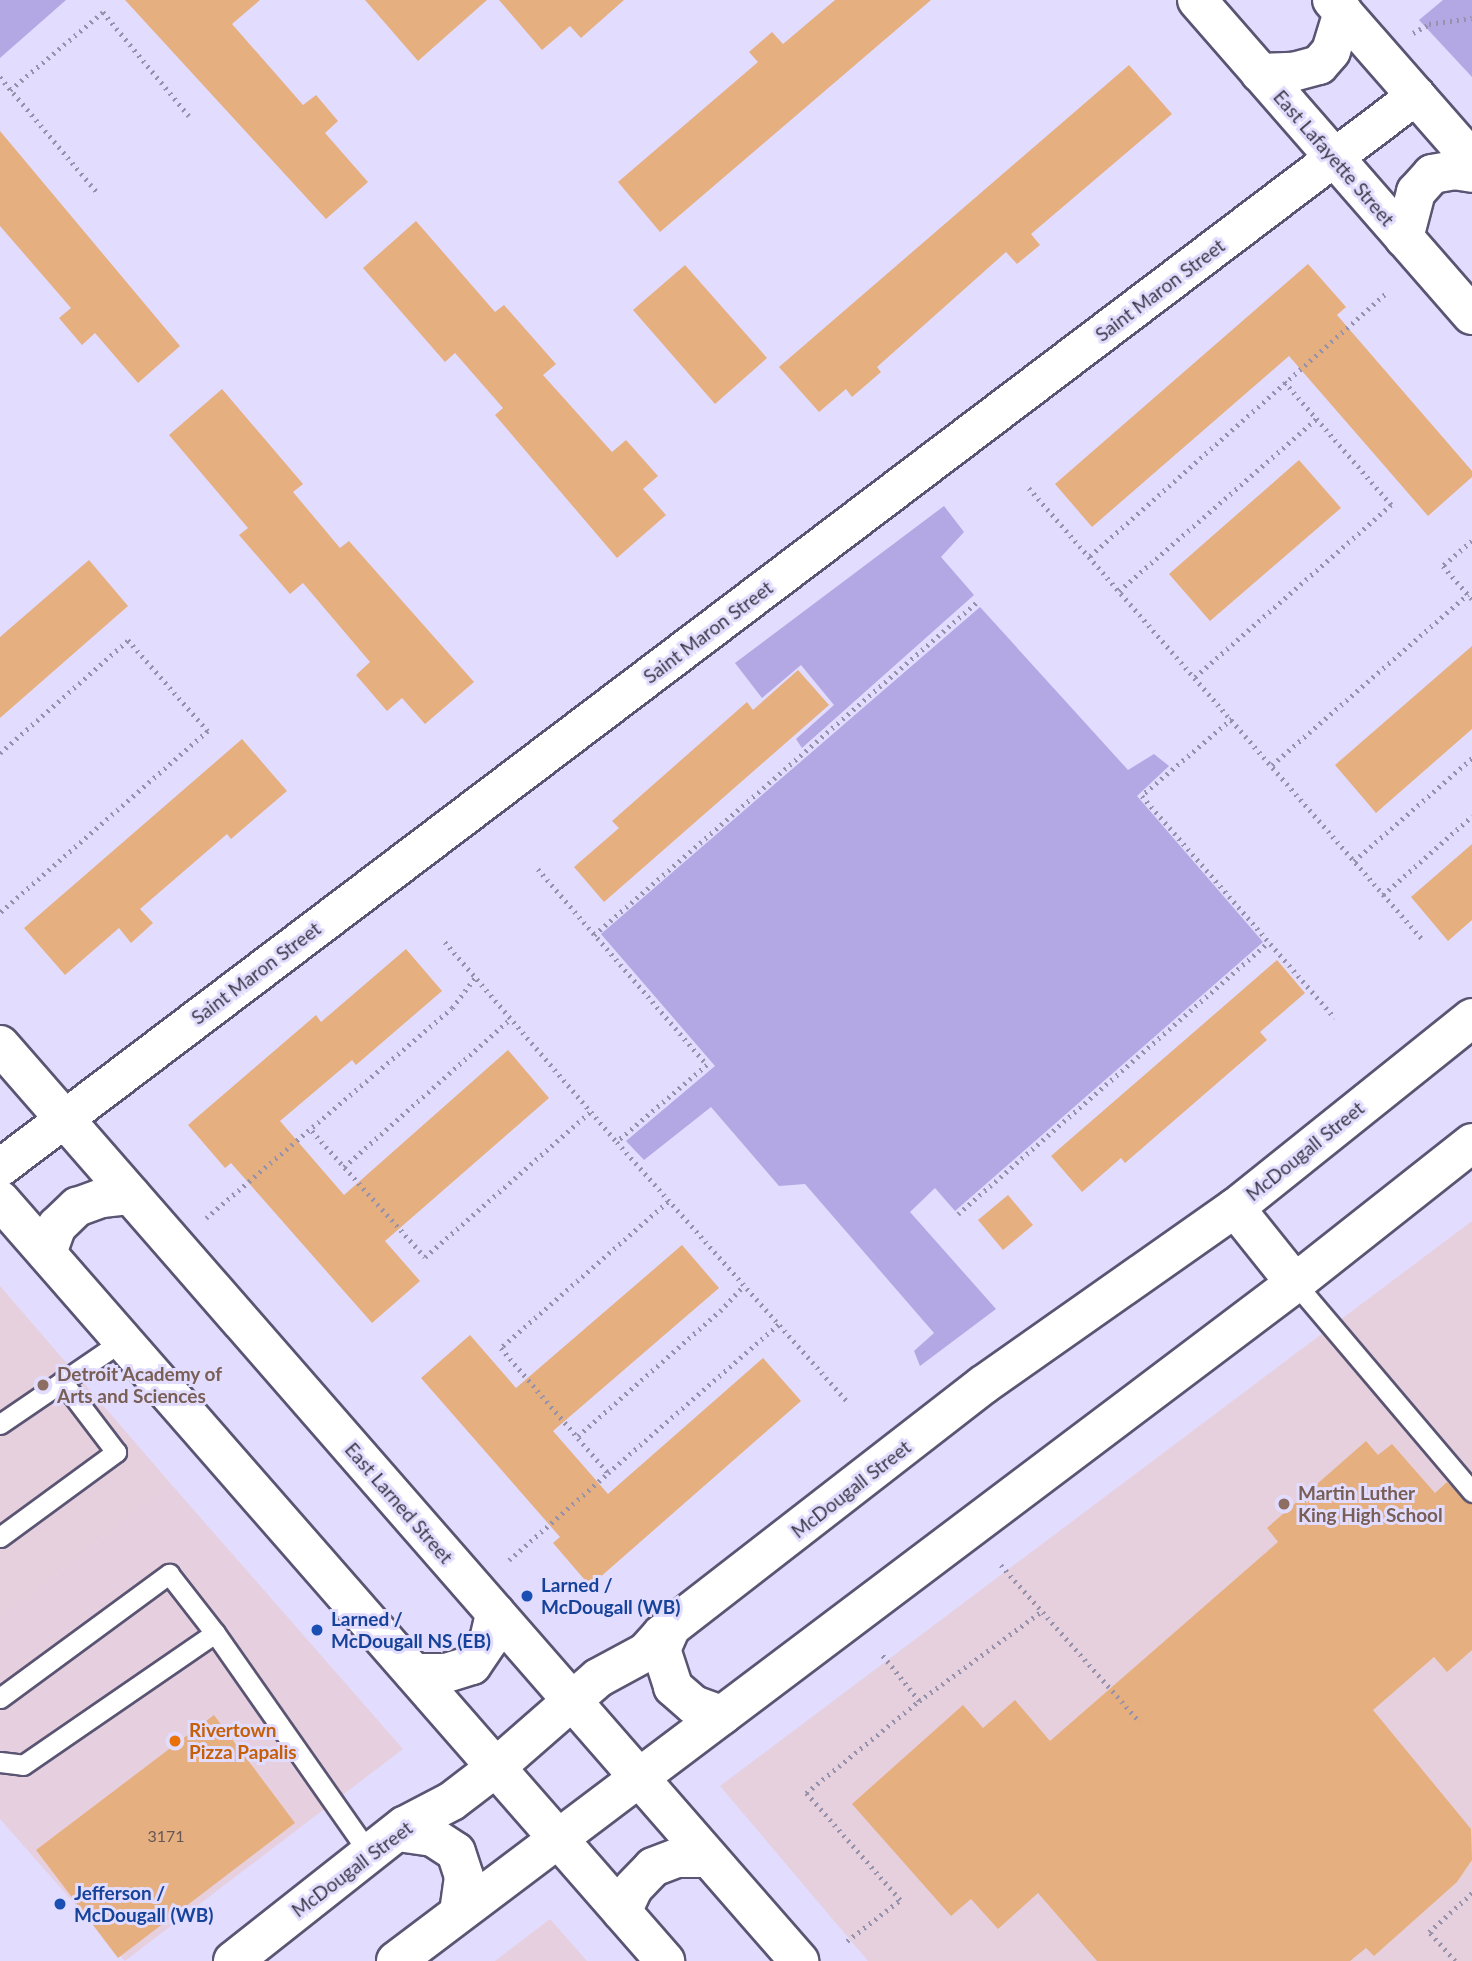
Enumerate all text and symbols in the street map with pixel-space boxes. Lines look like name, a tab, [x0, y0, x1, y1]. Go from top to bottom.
street label: East Lafayette Street	[1269, 85, 1399, 231]
street label: Saint Maron Street	[1091, 234, 1229, 346]
street label: Saint Maron Street	[639, 576, 777, 688]
street label: Saint Maron Street	[187, 917, 325, 1029]
street label: McDougall Street	[1241, 1096, 1369, 1206]
place label: Detroit Academy of Arts and Sciences	[57, 1363, 223, 1407]
marker: Detroit Academy of Arts and Sciences	[35, 1377, 51, 1393]
street label: McDougall Street	[787, 1435, 915, 1543]
street label: East Larned Street	[340, 1438, 458, 1568]
place label: Martin Luther King High School	[1298, 1482, 1443, 1526]
marker: Martin Luther King High School	[1276, 1496, 1292, 1512]
place label: Larned / McDougall (WB)	[541, 1574, 680, 1618]
marker: Larned / McDougall (WB)	[519, 1588, 535, 1604]
place label: Larned / McDougall NS (EB)	[331, 1608, 491, 1652]
marker: Larned / McDougall NS (EB)	[309, 1622, 325, 1638]
place label: Rivertown Pizza Papalis	[189, 1719, 297, 1763]
marker: Rivertown Pizza Papalis	[167, 1733, 183, 1749]
street label: McDougall Street	[287, 1816, 417, 1922]
house number: 3171	[147, 1826, 185, 1846]
place label: Jefferson / McDougall (WB)	[74, 1882, 213, 1926]
marker: Jefferson / McDougall (WB)	[52, 1896, 68, 1912]

